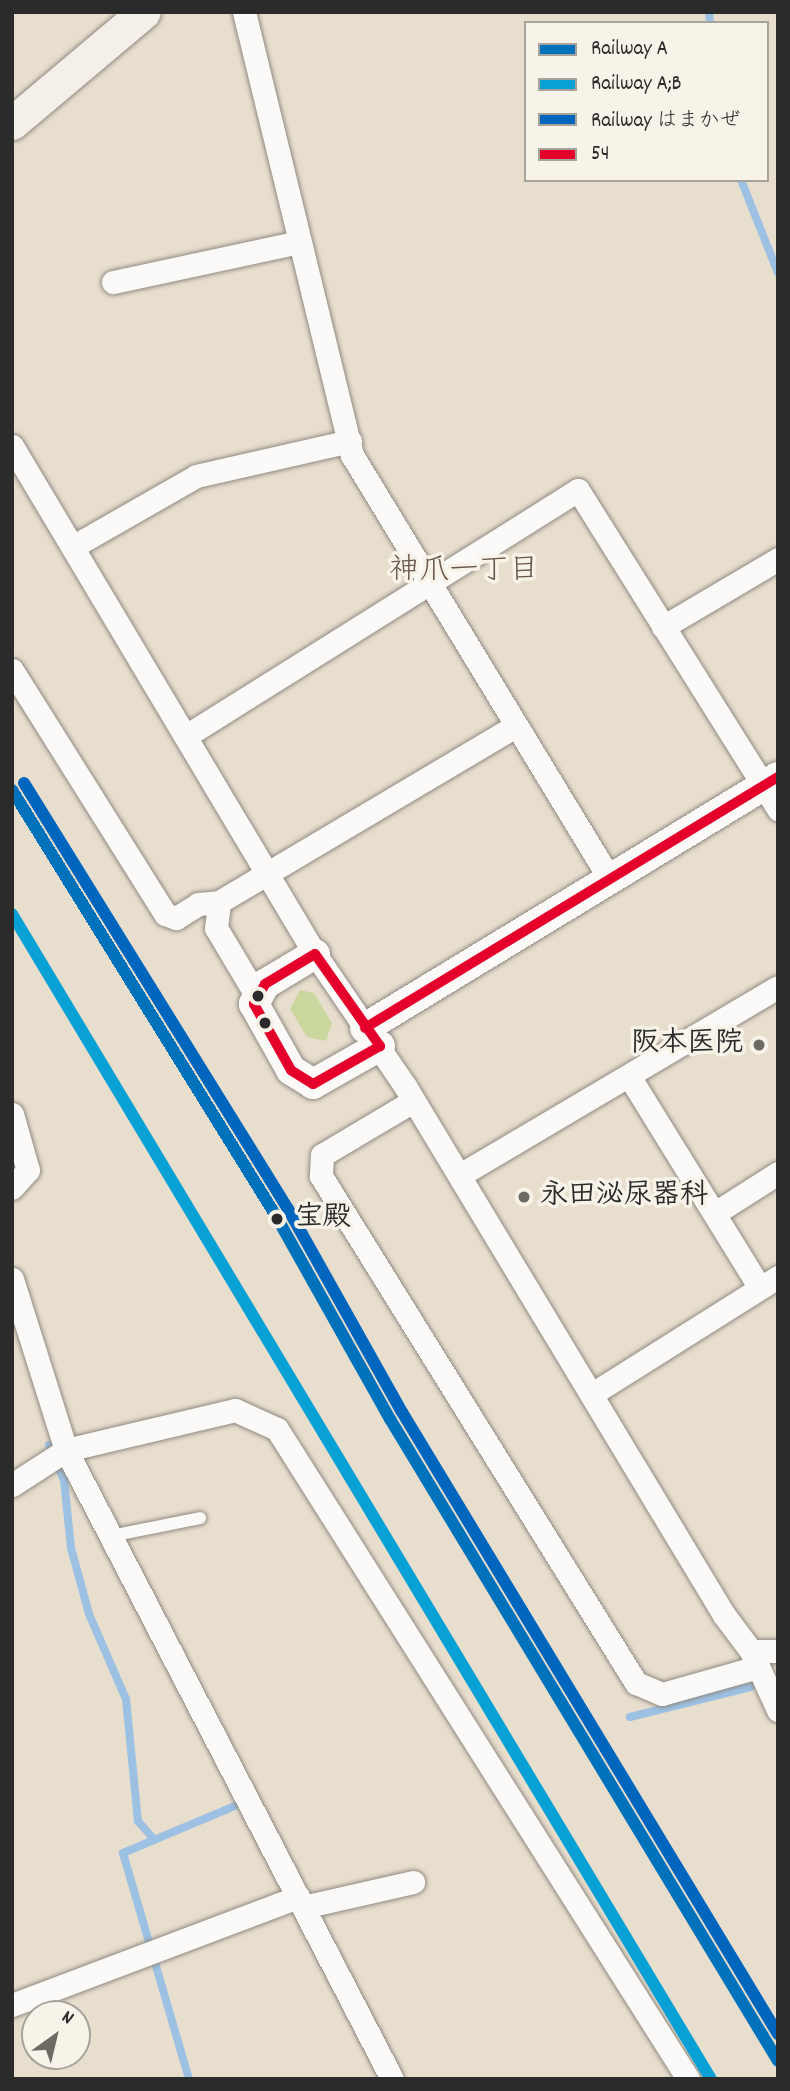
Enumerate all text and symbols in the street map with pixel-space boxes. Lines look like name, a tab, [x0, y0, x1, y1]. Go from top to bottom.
legend	[524, 21, 769, 182]
text: Railway A	[591, 35, 668, 65]
text: Railway A;B	[591, 70, 681, 100]
text: Railway はまかぜ	[591, 107, 741, 137]
text: 54	[591, 140, 609, 170]
district label: 神爪一丁目	[389, 555, 539, 591]
unlabelled marker	[251, 989, 265, 1003]
unlabelled marker	[258, 1016, 272, 1030]
place label: 阪本医院	[631, 1028, 743, 1062]
marker: 阪本医院	[749, 1035, 769, 1055]
place label: 永田泌尿器科	[540, 1180, 708, 1214]
marker: 永田泌尿器科	[514, 1187, 534, 1207]
place label: 宝殿	[295, 1202, 351, 1236]
marker: 宝殿	[265, 1207, 289, 1231]
north arrow	[21, 2000, 91, 2070]
text: N	[55, 2005, 78, 2033]

